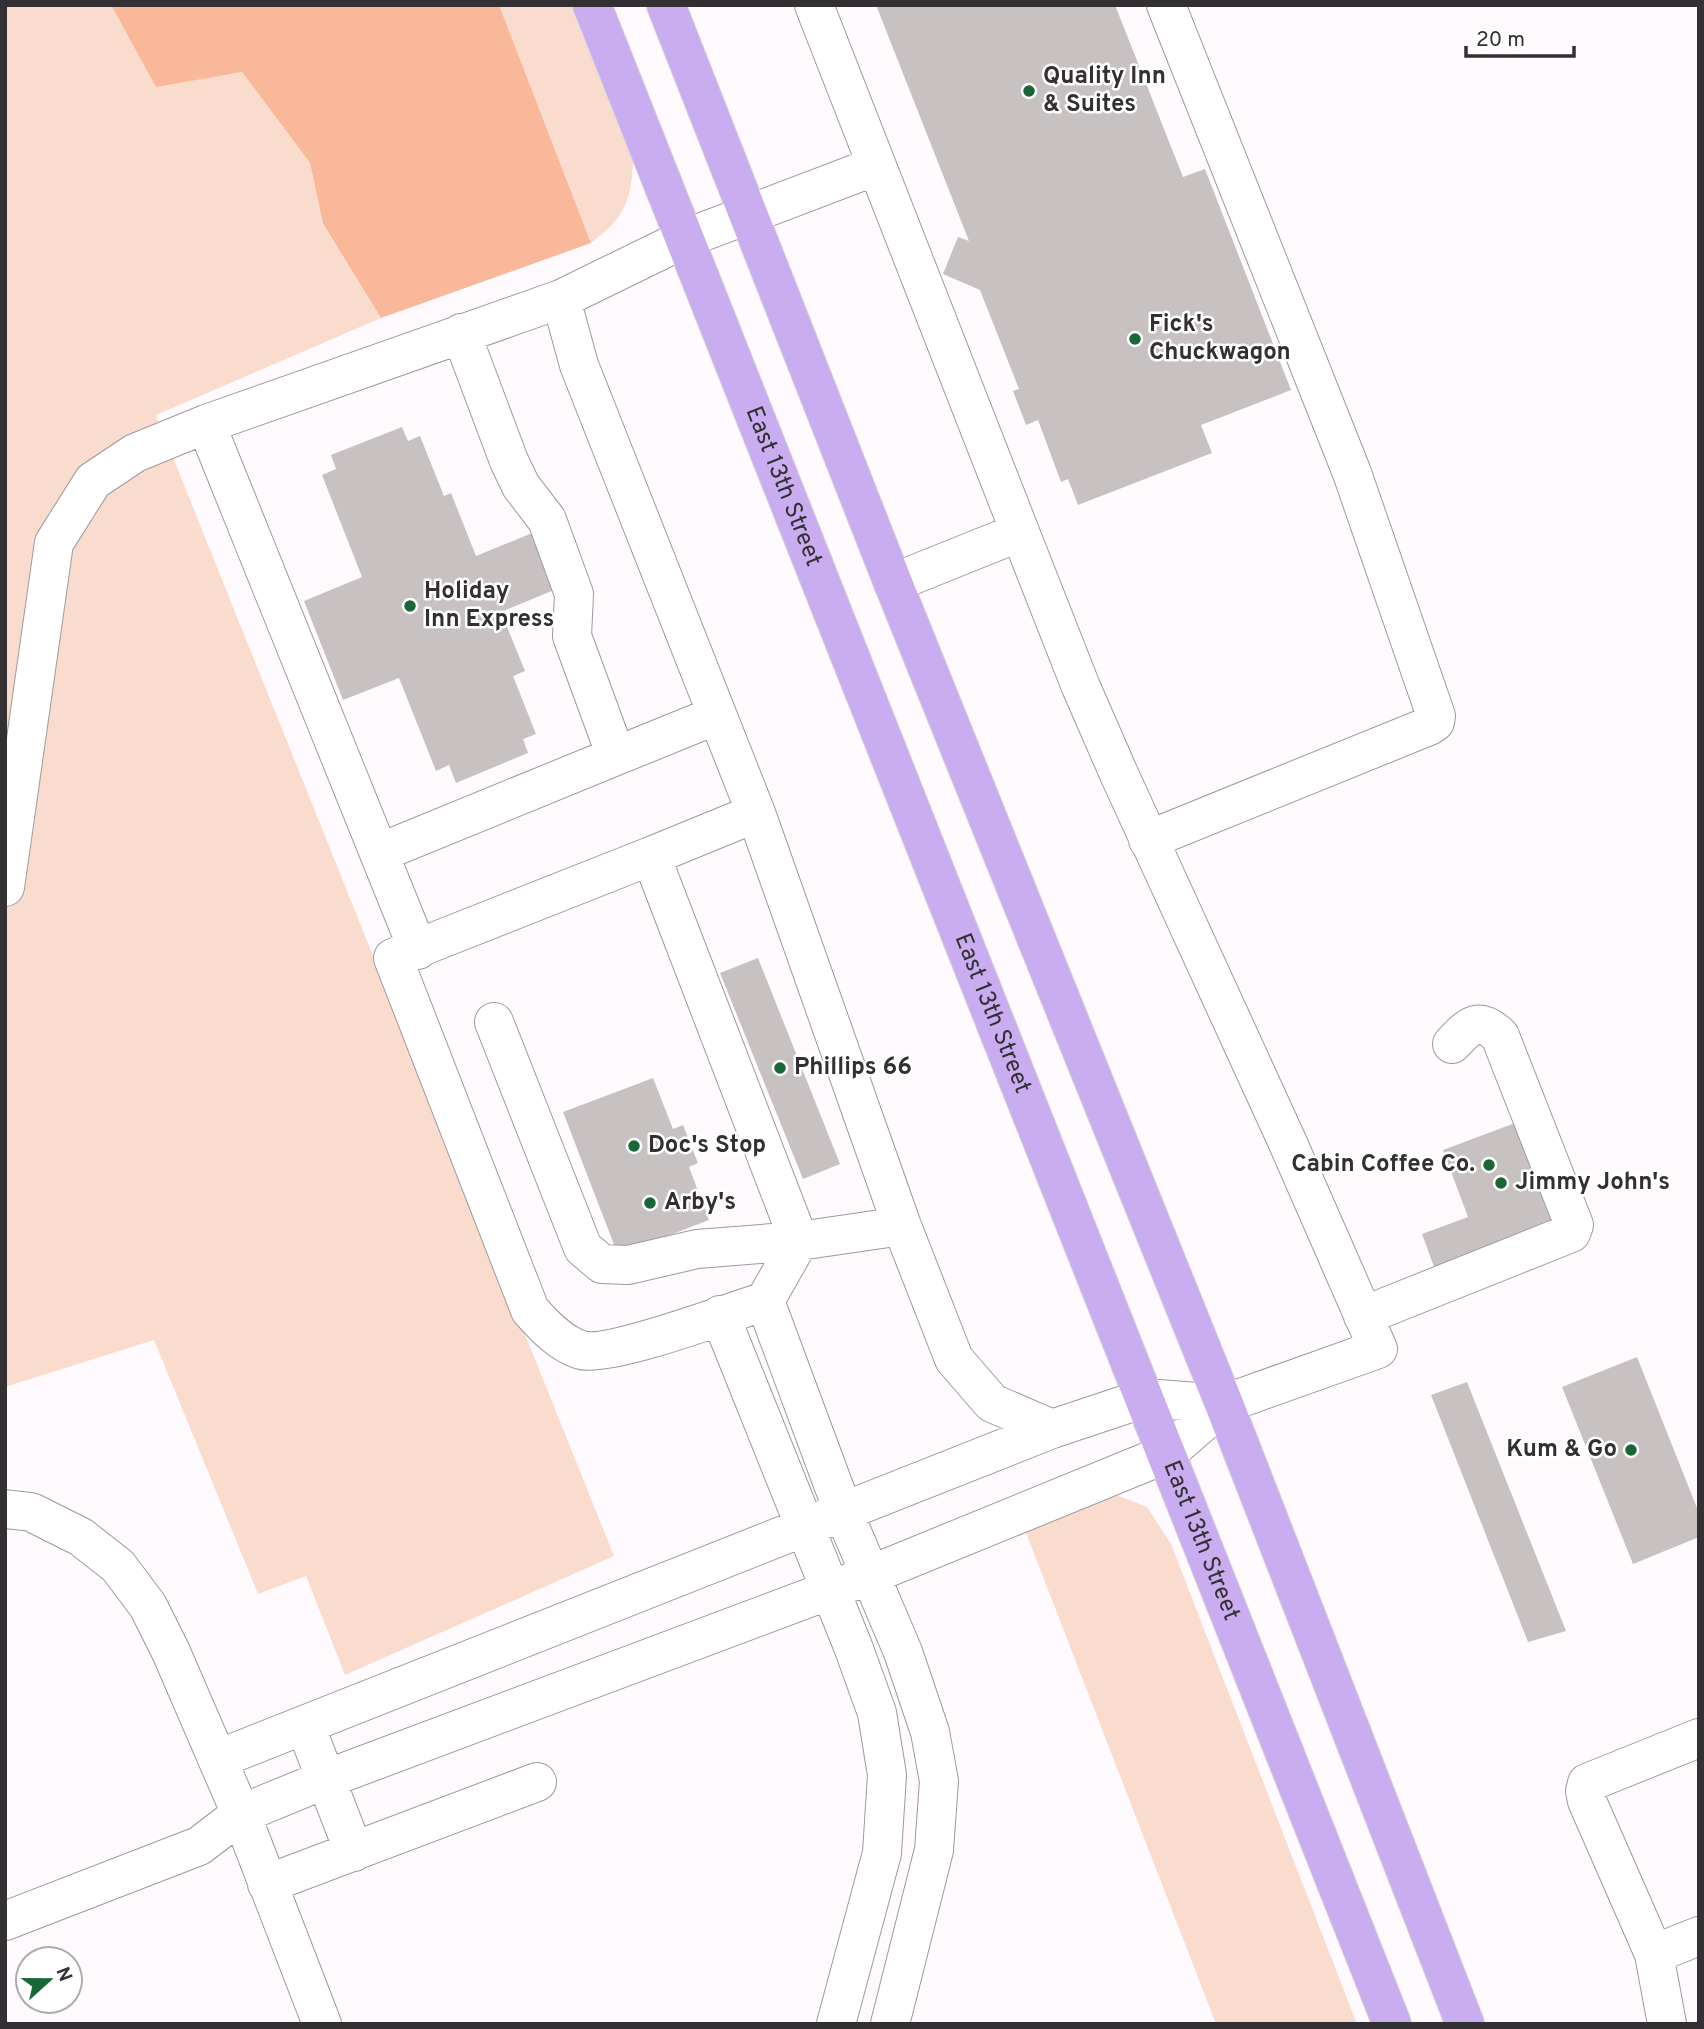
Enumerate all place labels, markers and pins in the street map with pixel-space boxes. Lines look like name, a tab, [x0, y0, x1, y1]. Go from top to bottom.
place label: Quality Inn & Suites	[1043, 62, 1166, 120]
marker: Quality Inn & Suites	[1021, 83, 1037, 99]
place label: Fick's Chuckwagon	[1149, 310, 1291, 368]
marker: Fick's Chuckwagon	[1127, 331, 1143, 347]
place label: Holiday Inn Express	[424, 577, 554, 635]
marker: Holiday Inn Express	[402, 598, 418, 614]
place label: Phillips 66	[794, 1053, 912, 1083]
marker: Phillips 66	[772, 1060, 788, 1076]
place label: Doc's Stop	[648, 1131, 766, 1161]
marker: Doc's Stop	[626, 1138, 642, 1154]
place label: Cabin Coffee Co.	[1291, 1150, 1475, 1180]
marker: Cabin Coffee Co.	[1481, 1157, 1497, 1173]
place label: Jimmy John's	[1515, 1168, 1670, 1198]
marker: Jimmy John's	[1493, 1175, 1509, 1191]
place label: Arby's	[664, 1188, 736, 1218]
marker: Arby's	[642, 1195, 658, 1211]
place label: Kum & Go	[1506, 1435, 1617, 1465]
marker: Kum & Go	[1623, 1442, 1639, 1458]

